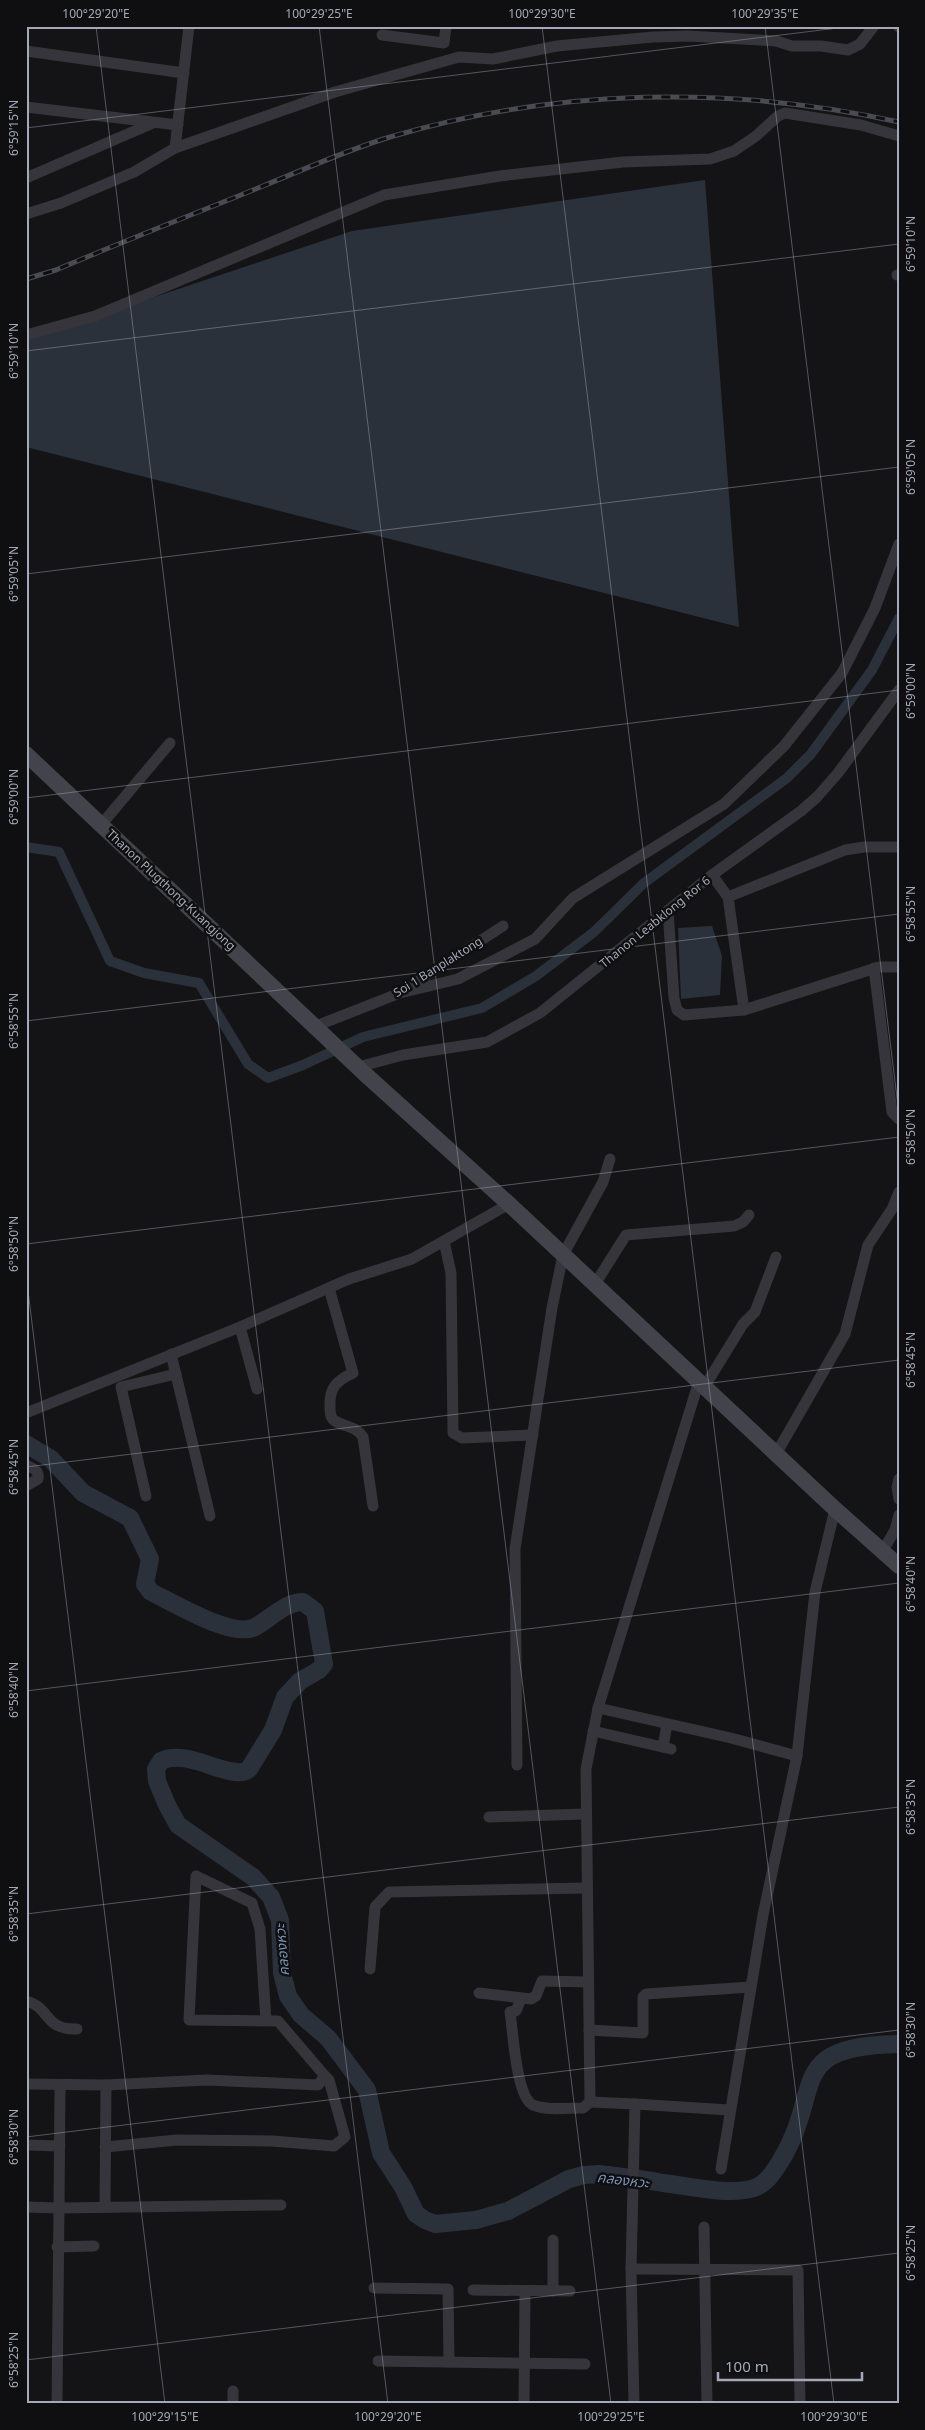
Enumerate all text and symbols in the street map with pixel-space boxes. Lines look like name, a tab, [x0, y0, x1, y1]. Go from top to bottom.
text: 100°29'20"E	[62, 5, 130, 22]
text: 100°29'25"E	[285, 5, 353, 22]
text: 100°29'30"E	[508, 5, 576, 22]
text: 100°29'35"E	[731, 5, 799, 22]
text: 6°59'15"N	[5, 100, 22, 156]
text: 6°59'10"N	[902, 216, 919, 272]
text: 6°59'10"N	[5, 323, 22, 379]
text: 6°59'05"N	[902, 439, 919, 495]
text: 6°59'05"N	[5, 546, 22, 602]
text: 6°59'00"N	[902, 663, 919, 719]
text: 6°59'00"N	[5, 769, 22, 825]
street label: Thanon Plugthong-Kuangjong	[103, 825, 239, 954]
street label: Thanon Leabklong Ror 6	[596, 872, 714, 971]
text: 6°58'55"N	[902, 886, 919, 942]
street label: Soi 1 Banplaktong	[390, 932, 485, 1001]
text: 6°58'55"N	[5, 993, 22, 1049]
text: 6°58'50"N	[902, 1109, 919, 1165]
text: 6°58'50"N	[5, 1216, 22, 1272]
text: 6°58'45"N	[902, 1332, 919, 1388]
text: 6°58'45"N	[5, 1439, 22, 1495]
text: 6°58'40"N	[902, 1556, 919, 1612]
text: 6°58'40"N	[5, 1662, 22, 1718]
text: 6°58'35"N	[902, 1779, 919, 1835]
text: 6°58'35"N	[5, 1886, 22, 1942]
water label: คลองหวะ	[270, 1922, 293, 1977]
text: 6°58'30"N	[902, 2002, 919, 2058]
text: 6°58'30"N	[5, 2109, 22, 2165]
water label: คลองหวะ	[596, 2167, 651, 2192]
text: 6°58'25"N	[902, 2225, 919, 2281]
text: 6°58'25"N	[5, 2332, 22, 2388]
scale bar	[718, 2350, 861, 2382]
text: 100 m	[725, 2356, 769, 2376]
text: 100°29'15"E	[131, 2408, 199, 2425]
text: 100°29'20"E	[354, 2408, 422, 2425]
text: 100°29'25"E	[577, 2408, 645, 2425]
text: 100°29'30"E	[800, 2408, 868, 2425]

